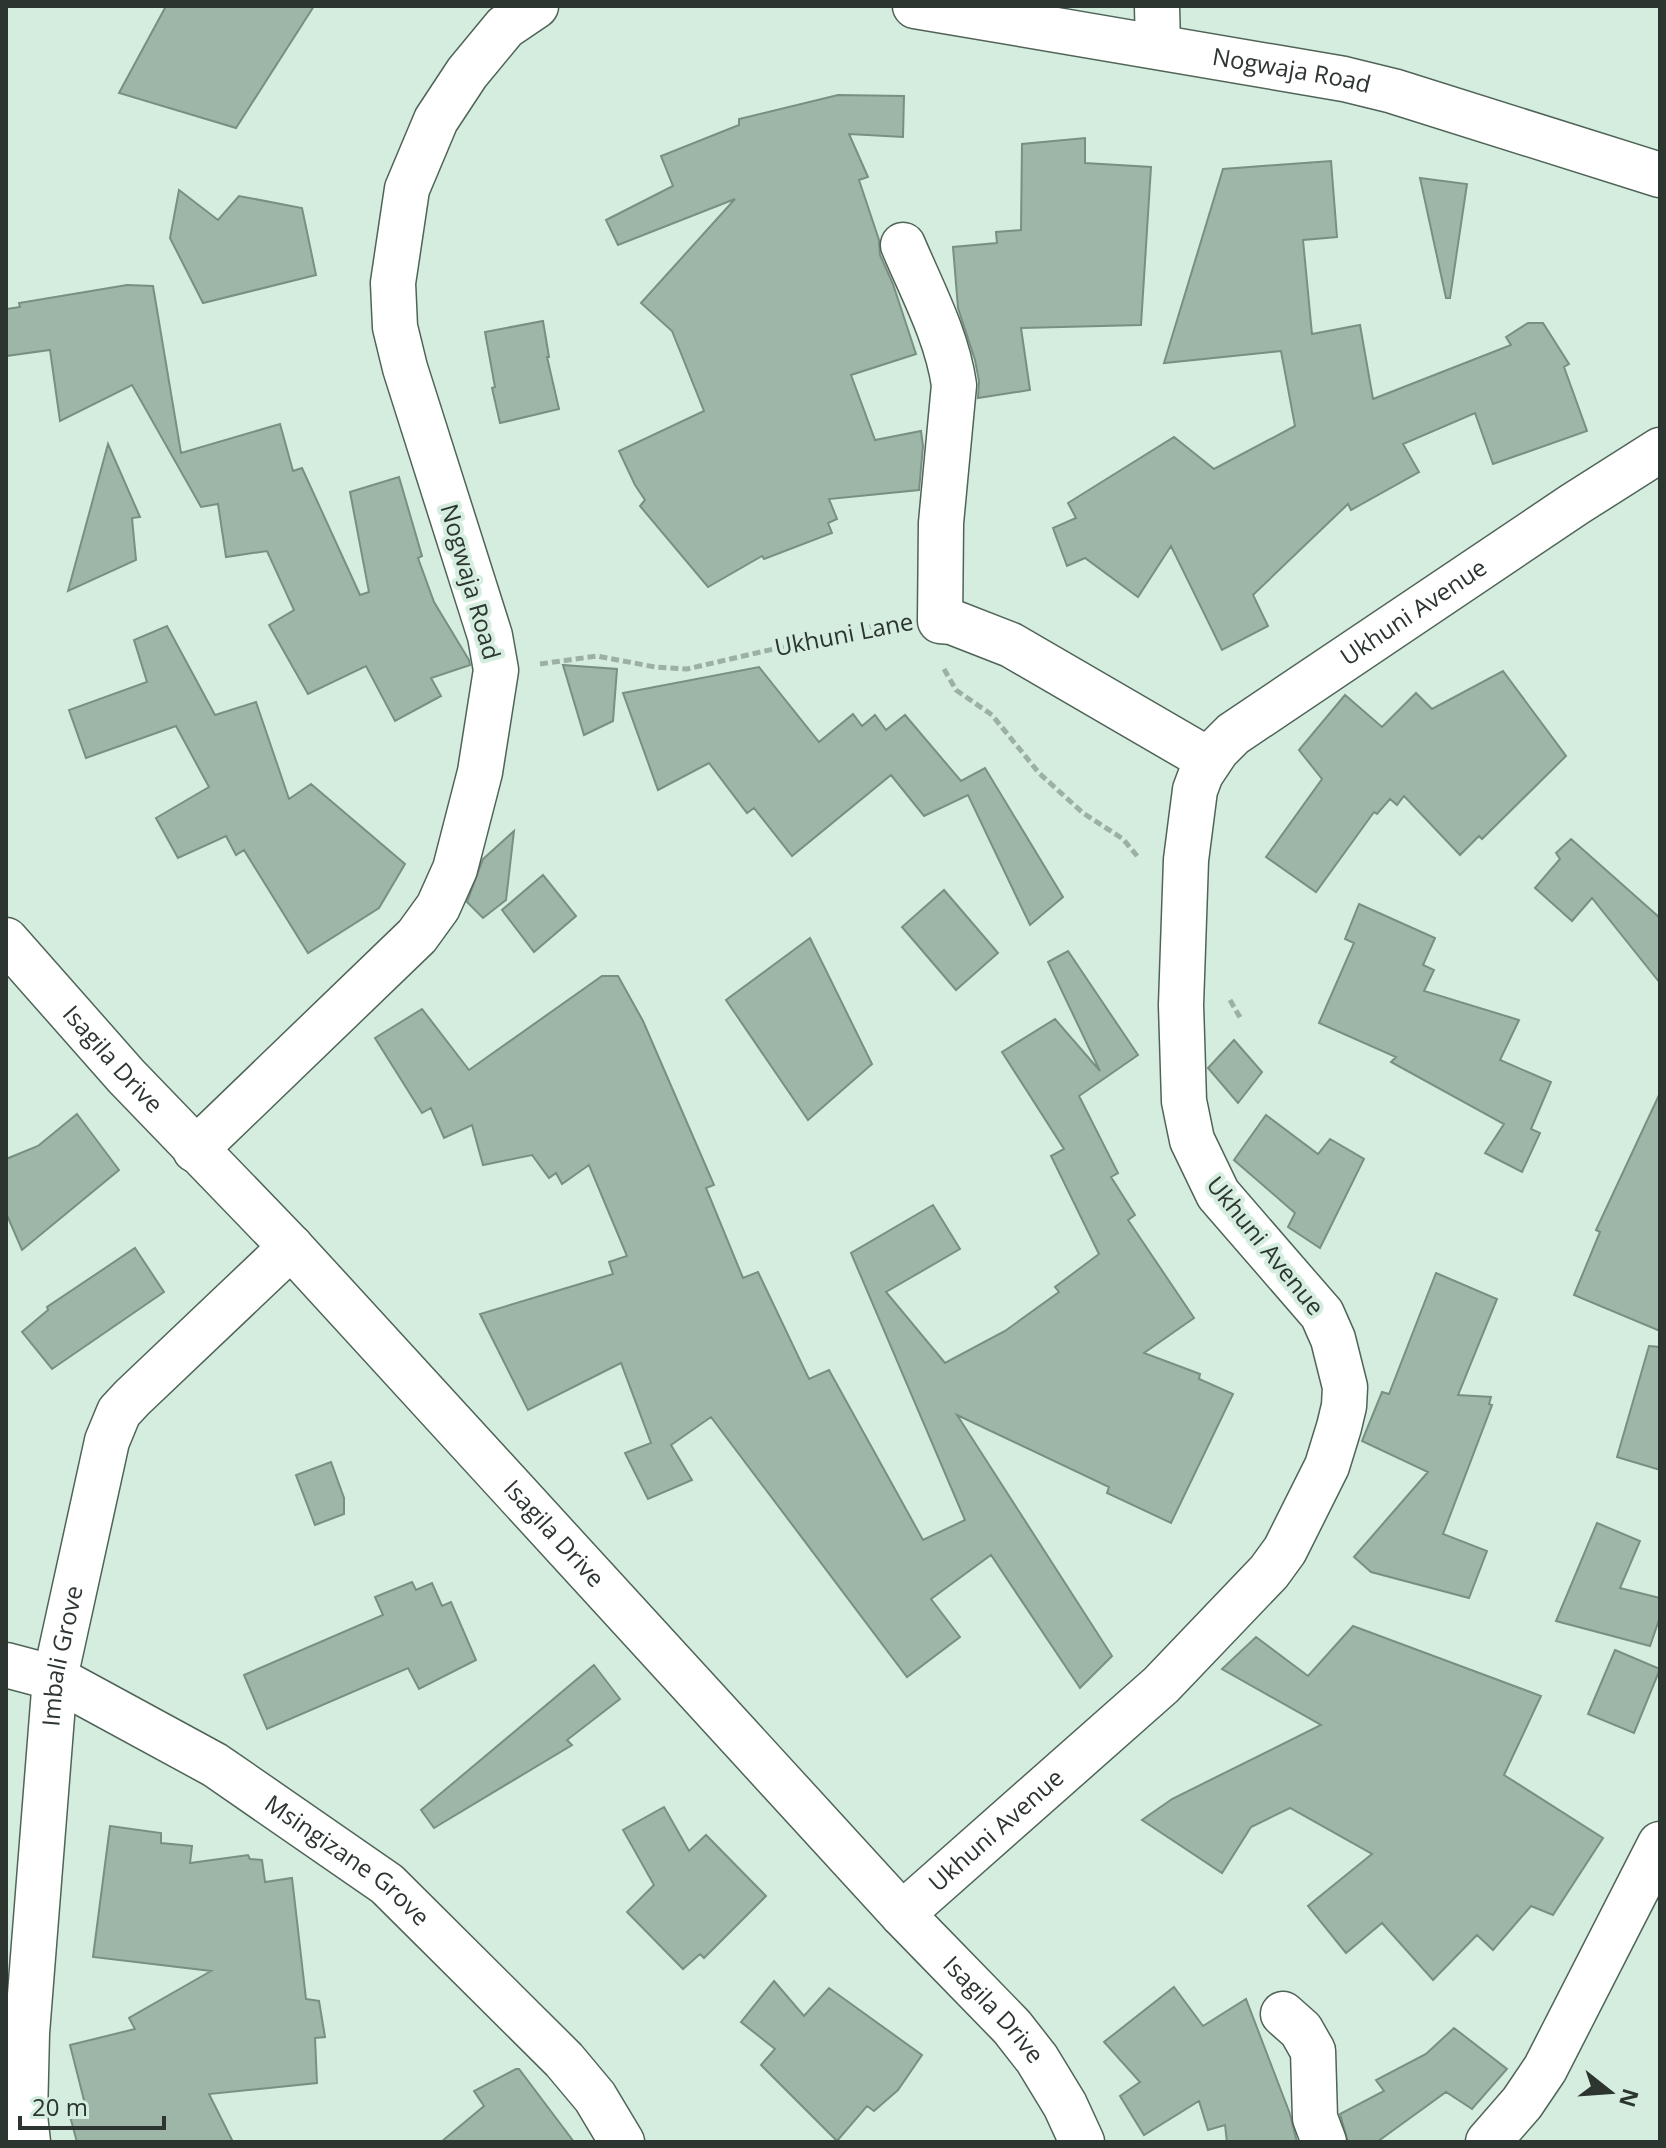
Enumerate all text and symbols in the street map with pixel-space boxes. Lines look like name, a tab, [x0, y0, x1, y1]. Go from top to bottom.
street label: Nogwaja Road	[1210, 39, 1375, 100]
street label: Nogwaja Road	[433, 500, 509, 663]
street label: Ukhuni Avenue	[1333, 550, 1493, 672]
street label: Ukhuni Lane	[772, 604, 916, 663]
street label: Isagila Drive	[56, 997, 171, 1120]
street label: Ukhuni Avenue	[1200, 1169, 1333, 1322]
street label: Isagila Drive	[497, 1472, 613, 1594]
street label: Imbali Grove	[33, 1582, 90, 1728]
street label: Ukhuni Avenue	[921, 1761, 1070, 1898]
street label: Msingizane Grove	[259, 1786, 438, 1932]
street label: Isagila Drive	[937, 1948, 1052, 2070]
north arrow	[1570, 2052, 1650, 2132]
scale bar	[20, 2080, 164, 2130]
text: N	[1613, 2085, 1647, 2111]
text: 20 m	[32, 2090, 88, 2123]

